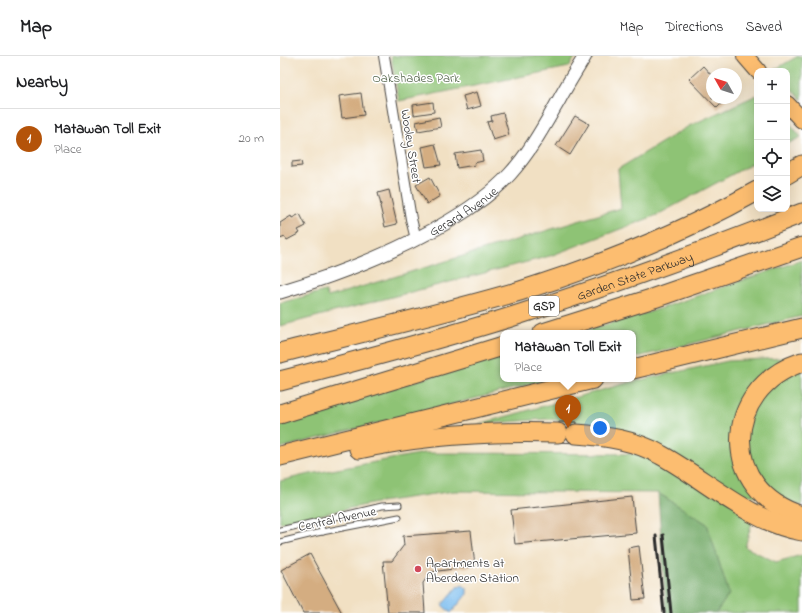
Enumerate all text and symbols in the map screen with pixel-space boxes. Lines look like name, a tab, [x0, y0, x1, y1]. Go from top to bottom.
text: Map	[20, 14, 52, 41]
text: Map	[620, 17, 643, 38]
text: Directions	[665, 17, 723, 38]
text: Saved	[745, 17, 782, 38]
north arrow	[706, 68, 742, 104]
map controls	[754, 68, 790, 212]
button: +	[754, 68, 790, 104]
park label: Oakshades Park	[372, 69, 460, 88]
text: Nearby	[16, 70, 68, 95]
button: −	[754, 104, 790, 140]
street label: Wooley Street	[394, 108, 426, 185]
text: Matawan Toll Exit	[54, 118, 161, 140]
text: 1	[27, 129, 31, 148]
text: 20 m	[239, 129, 264, 148]
text: Place	[54, 140, 82, 159]
button: locate	[754, 140, 790, 176]
button: layers	[754, 176, 790, 212]
street label: Gerard Avenue	[426, 182, 503, 242]
street label: Garden State Parkway	[575, 248, 696, 306]
road number: GSP	[529, 296, 559, 316]
popup	[500, 330, 636, 382]
text: Matawan Toll Exit	[514, 336, 622, 358]
text: Place	[514, 358, 542, 377]
pin: 1	[555, 395, 581, 428]
your location	[590, 418, 610, 438]
street label: Central Avenue	[297, 502, 378, 537]
place label: Apartments at Aberdeen Station	[426, 554, 519, 588]
marker: Apartments at Aberdeen Station	[413, 564, 423, 574]

